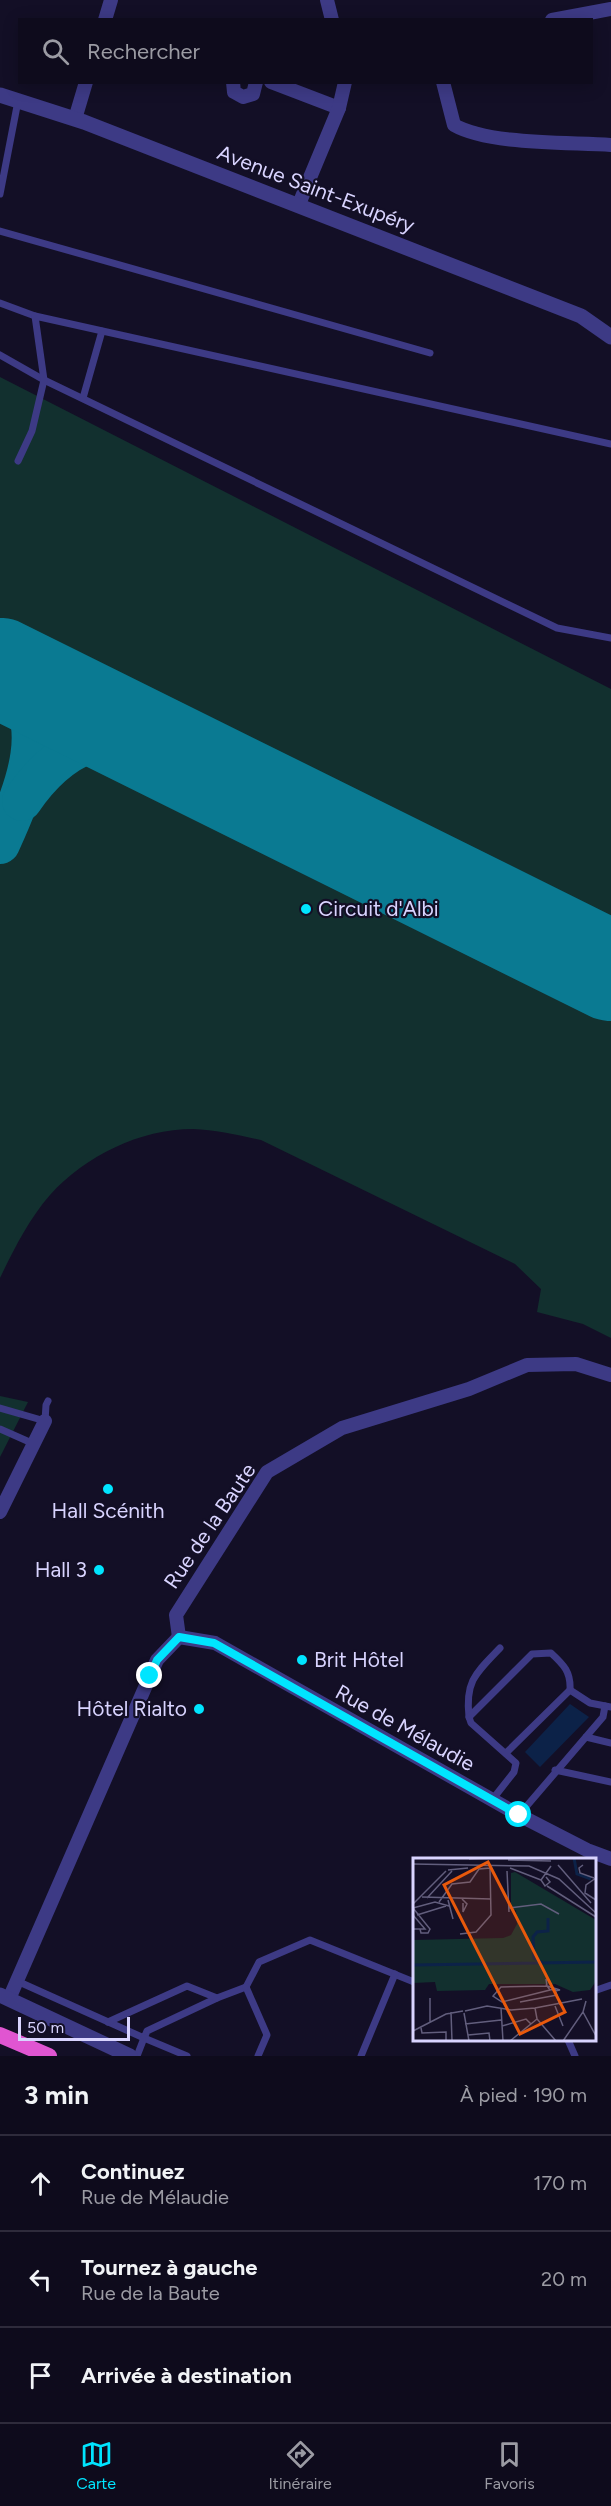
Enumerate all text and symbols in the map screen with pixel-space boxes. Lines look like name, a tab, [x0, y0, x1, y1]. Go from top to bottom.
search box	[18, 18, 593, 84]
icon: search	[39, 35, 72, 68]
text: Rechercher	[87, 38, 200, 65]
street label: Avenue Saint-Exupéry	[214, 139, 418, 238]
place label: Circuit d'Albi	[318, 896, 439, 921]
marker: Circuit d'Albi	[299, 902, 313, 916]
street label: Rue de la Baute	[159, 1458, 261, 1593]
marker: Hall Scénith	[101, 1482, 115, 1496]
place label: Hall Scénith	[52, 1498, 164, 1523]
place label: Hall 3	[35, 1557, 87, 1582]
marker: Hall 3	[92, 1563, 106, 1577]
place label: Brit Hôtel	[314, 1647, 404, 1672]
marker: Brit Hôtel	[295, 1653, 309, 1667]
route end	[136, 1662, 162, 1688]
street label: Rue de Mélaudie	[331, 1679, 479, 1776]
place label: Hôtel Rialto	[76, 1696, 187, 1721]
marker: Hôtel Rialto	[192, 1702, 206, 1716]
route start	[505, 1801, 531, 1827]
inset map	[413, 1858, 596, 2041]
scale bar	[18, 2014, 130, 2042]
text: 50 m	[27, 2018, 64, 2037]
text: 3 min	[24, 2079, 89, 2111]
text: À pied · 190 m	[460, 2083, 587, 2107]
text: Continuez	[81, 2158, 185, 2185]
icon: ahead	[24, 2167, 57, 2200]
text: 170 m	[533, 2171, 587, 2195]
text: Rue de Mélaudie	[81, 2185, 229, 2209]
text: Tournez à gauche	[81, 2254, 257, 2281]
icon: left	[24, 2263, 57, 2296]
text: 20 m	[541, 2267, 587, 2291]
text: Rue de la Baute	[81, 2281, 220, 2305]
icon: arrive	[24, 2359, 57, 2392]
text: Arrivée à destination	[81, 2362, 292, 2389]
tab: Carte	[76, 2438, 116, 2493]
tab: Itinéraire	[269, 2438, 332, 2493]
tab: Favoris	[484, 2438, 535, 2493]

